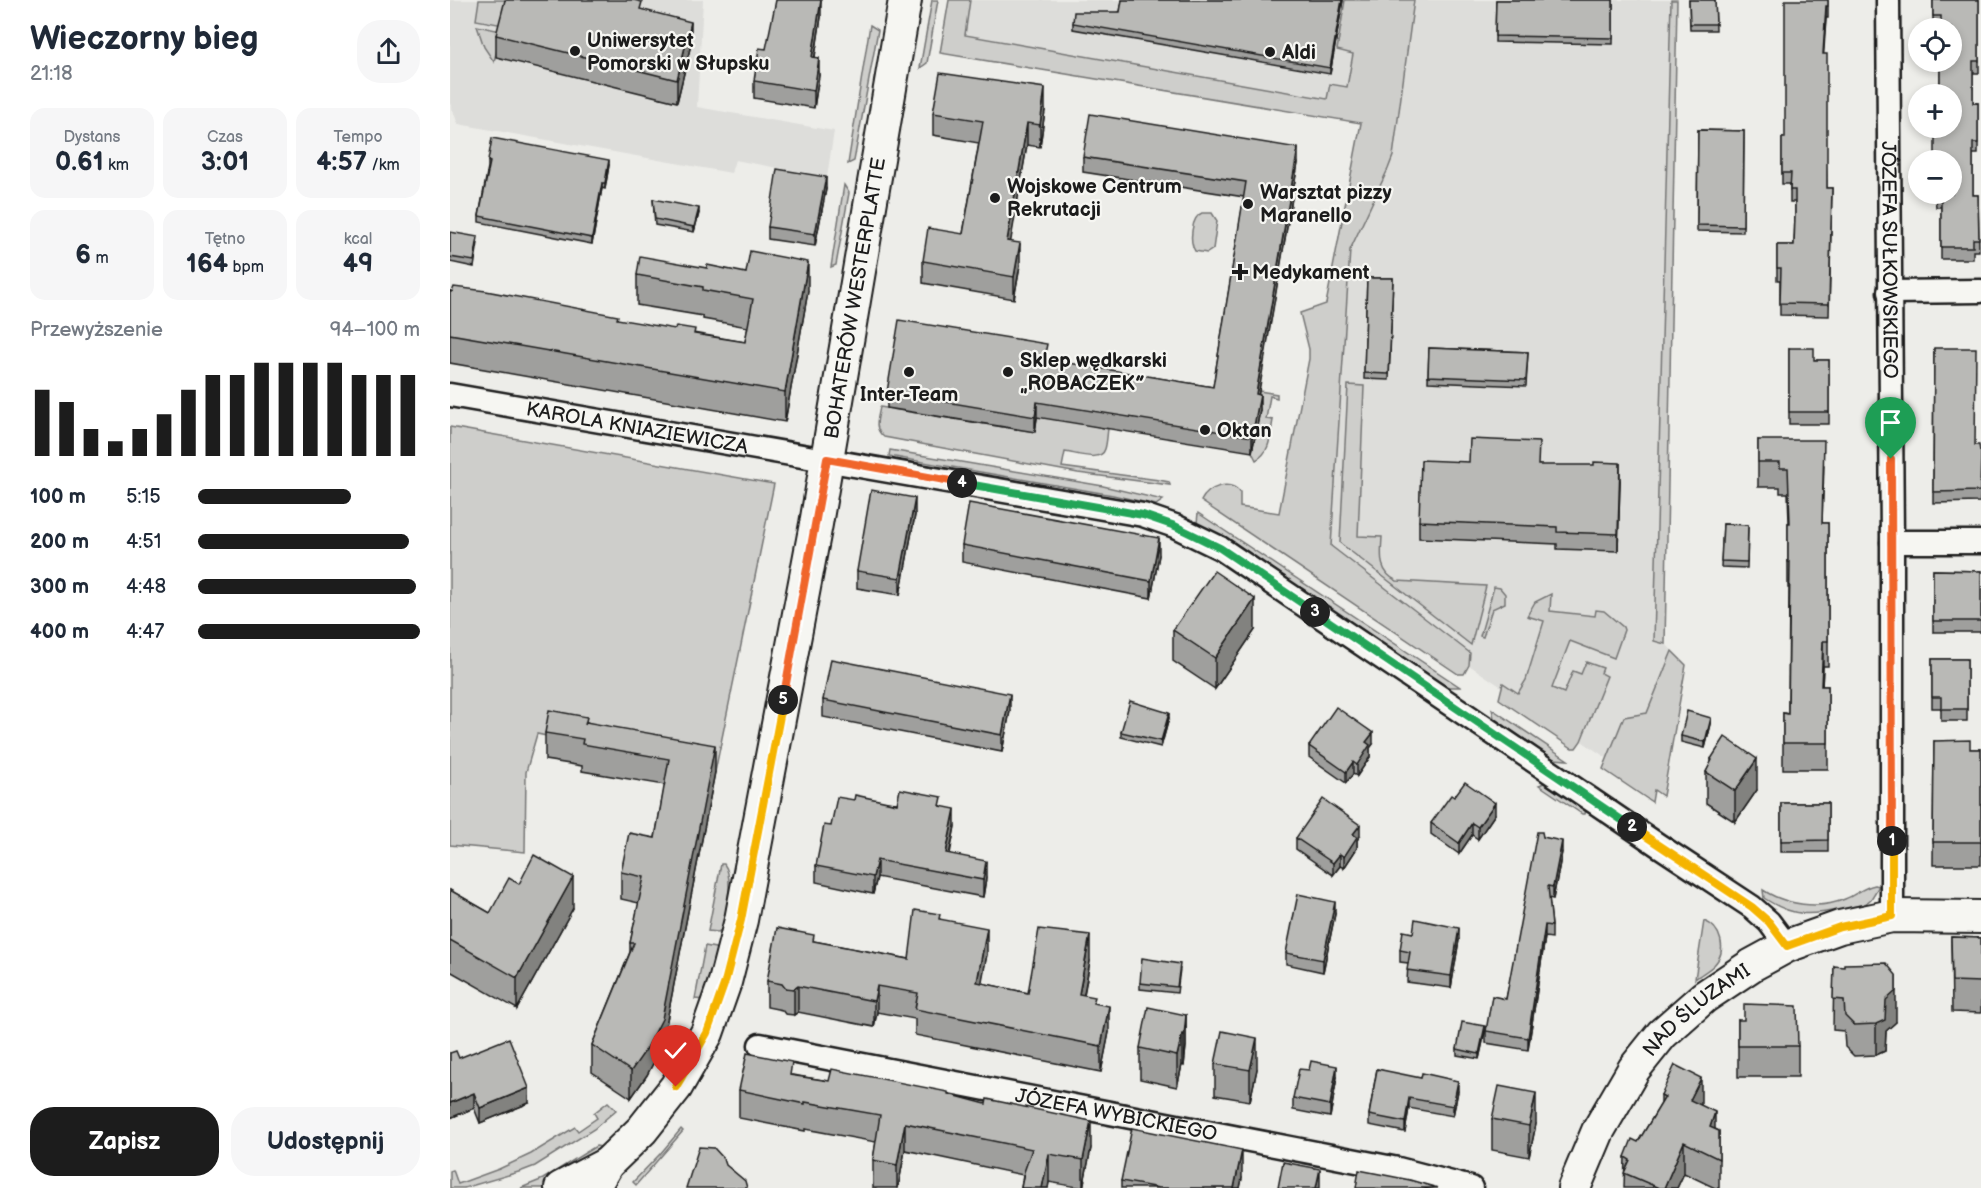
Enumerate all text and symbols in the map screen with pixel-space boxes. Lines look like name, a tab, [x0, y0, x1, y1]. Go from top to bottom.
map controls	[1908, 18, 1962, 204]
button: locate	[1908, 18, 1962, 72]
text: Wieczorny bieg	[30, 19, 259, 59]
button: share	[357, 20, 420, 83]
place label: Uniwersytet Pomorski w Słupsku	[587, 29, 769, 76]
place label: Aldi	[1281, 41, 1316, 65]
marker: Uniwersytet Pomorski w Słupsku	[568, 44, 582, 58]
marker: Aldi	[1263, 45, 1277, 59]
text: 21:18	[30, 62, 73, 86]
button: +	[1908, 84, 1962, 138]
text: Dystans	[63, 128, 121, 147]
text: Czas	[207, 128, 243, 147]
text: Tempo	[333, 128, 383, 147]
street label: JÓZEFA SUŁKOWSKIEGO	[1876, 141, 1902, 379]
text: 0.61	[55, 147, 104, 178]
text: 3:01	[201, 147, 249, 178]
text: 4:57	[316, 147, 367, 178]
button: −	[1908, 150, 1962, 204]
text: km	[104, 156, 129, 175]
text: /km	[367, 156, 400, 175]
street label: BOHATERÓW WESTERPLATTE	[820, 156, 891, 441]
place label: Wojskowe Centrum Rekrutacji	[1007, 175, 1182, 222]
place label: Warsztat pizzy Maranello	[1260, 181, 1392, 228]
marker: Wojskowe Centrum Rekrutacji	[988, 191, 1002, 205]
marker: Warsztat pizzy Maranello	[1241, 197, 1255, 211]
text: Tętno	[205, 230, 245, 249]
text: kcal	[344, 230, 372, 249]
text: 6	[75, 240, 91, 271]
text: m	[91, 249, 109, 268]
text: 164	[186, 249, 228, 280]
text: 49	[343, 249, 373, 280]
text: bpm	[228, 258, 264, 277]
place label: Medykament	[1252, 261, 1370, 285]
marker: Medykament	[1233, 265, 1247, 279]
text: Przewyższenie	[30, 318, 163, 342]
text: 94–100 m	[330, 318, 420, 342]
place label: Sklep wędkarski „ROBACZEK”	[1020, 349, 1167, 396]
marker: Inter-Team	[902, 365, 916, 379]
marker: Sklep wędkarski „ROBACZEK”	[1001, 365, 1015, 379]
place label: Inter-Team	[860, 383, 958, 407]
street label: KAROLA KNIAZIEWICZA	[524, 397, 751, 460]
pin	[1865, 397, 1916, 459]
icon: arrive	[1874, 406, 1907, 439]
place label: Oktan	[1217, 419, 1272, 443]
marker: Oktan	[1198, 423, 1212, 437]
pin: 4	[947, 468, 977, 498]
text: 4	[957, 473, 967, 492]
text: 100 m	[30, 485, 86, 509]
text: 5:15	[126, 485, 161, 509]
text: 200 m	[30, 530, 89, 554]
text: 4:51	[126, 530, 161, 554]
text: 300 m	[30, 575, 89, 599]
text: 4:48	[126, 575, 166, 599]
pin: 3	[1300, 597, 1330, 627]
text: 3	[1310, 602, 1320, 621]
text: 400 m	[30, 620, 89, 644]
text: 4:47	[126, 620, 164, 644]
pin: 5	[768, 685, 798, 715]
text: 5	[778, 690, 788, 709]
pin: 2	[1617, 812, 1647, 842]
text: 2	[1627, 817, 1637, 836]
pin: 1	[1877, 826, 1907, 856]
text: 1	[1889, 831, 1895, 850]
street label: NAD ŚLUZAMI	[1638, 959, 1755, 1062]
pin	[650, 1025, 701, 1087]
icon: check	[659, 1034, 692, 1067]
street label: JÓZEFA WYBICKIEGO	[1013, 1084, 1219, 1147]
button: Zapisz	[30, 1107, 219, 1176]
button: Udostępnij	[231, 1107, 420, 1176]

